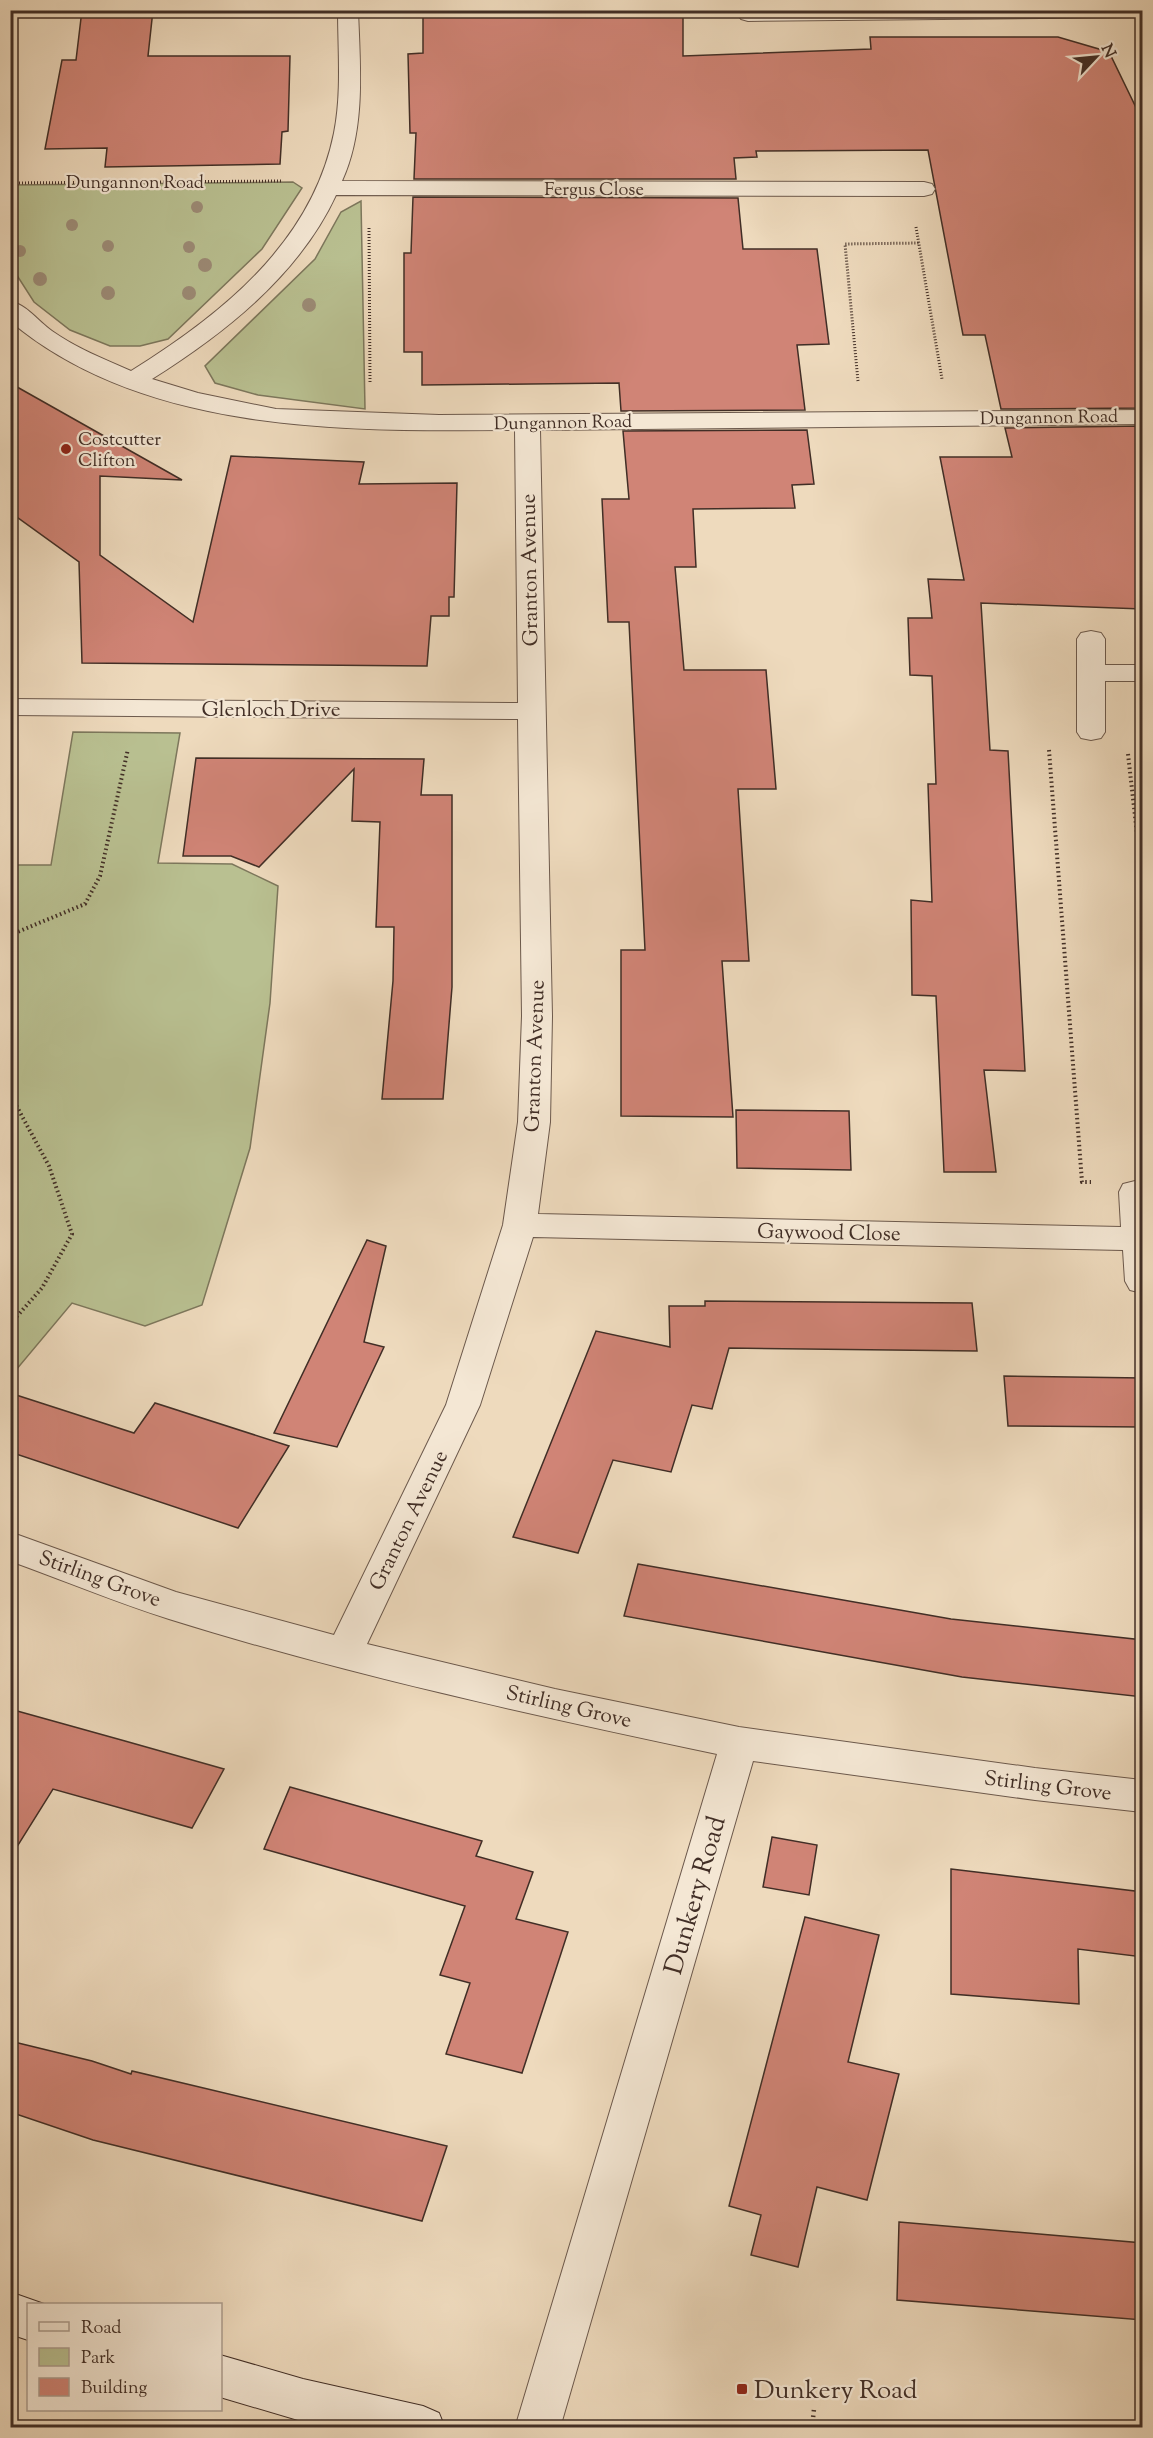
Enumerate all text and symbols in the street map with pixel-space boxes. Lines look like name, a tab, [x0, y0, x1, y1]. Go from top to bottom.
north arrow	[1066, 27, 1126, 87]
text: N	[1094, 41, 1120, 63]
street label: Dungannon Road	[66, 171, 204, 197]
street label: Fergus Close	[544, 178, 644, 204]
street label: Dungannon Road	[980, 405, 1118, 433]
street label: Dungannon Road	[494, 410, 632, 438]
place label: Costcutter Clifton	[78, 428, 161, 475]
marker: Costcutter Clifton	[59, 442, 73, 456]
street label: Granton Avenue	[515, 493, 547, 647]
street label: Glenloch Drive	[202, 696, 340, 726]
street label: Granton Avenue	[518, 979, 554, 1133]
street label: Gaywood Close	[757, 1218, 901, 1250]
street label: Granton Avenue	[363, 1446, 457, 1596]
street label: Stirling Grove	[34, 1544, 165, 1616]
street label: Stirling Grove	[503, 1679, 634, 1737]
street label: Stirling Grove	[982, 1764, 1113, 1810]
street label: Dunkery Road	[656, 1812, 737, 1979]
legend	[27, 2303, 222, 2411]
text: Road	[81, 2316, 121, 2342]
text: Park	[81, 2346, 116, 2372]
place label: Dunkery Road	[754, 2373, 918, 2410]
text: Building	[81, 2376, 147, 2402]
marker: Dunkery Road	[735, 2382, 749, 2396]

